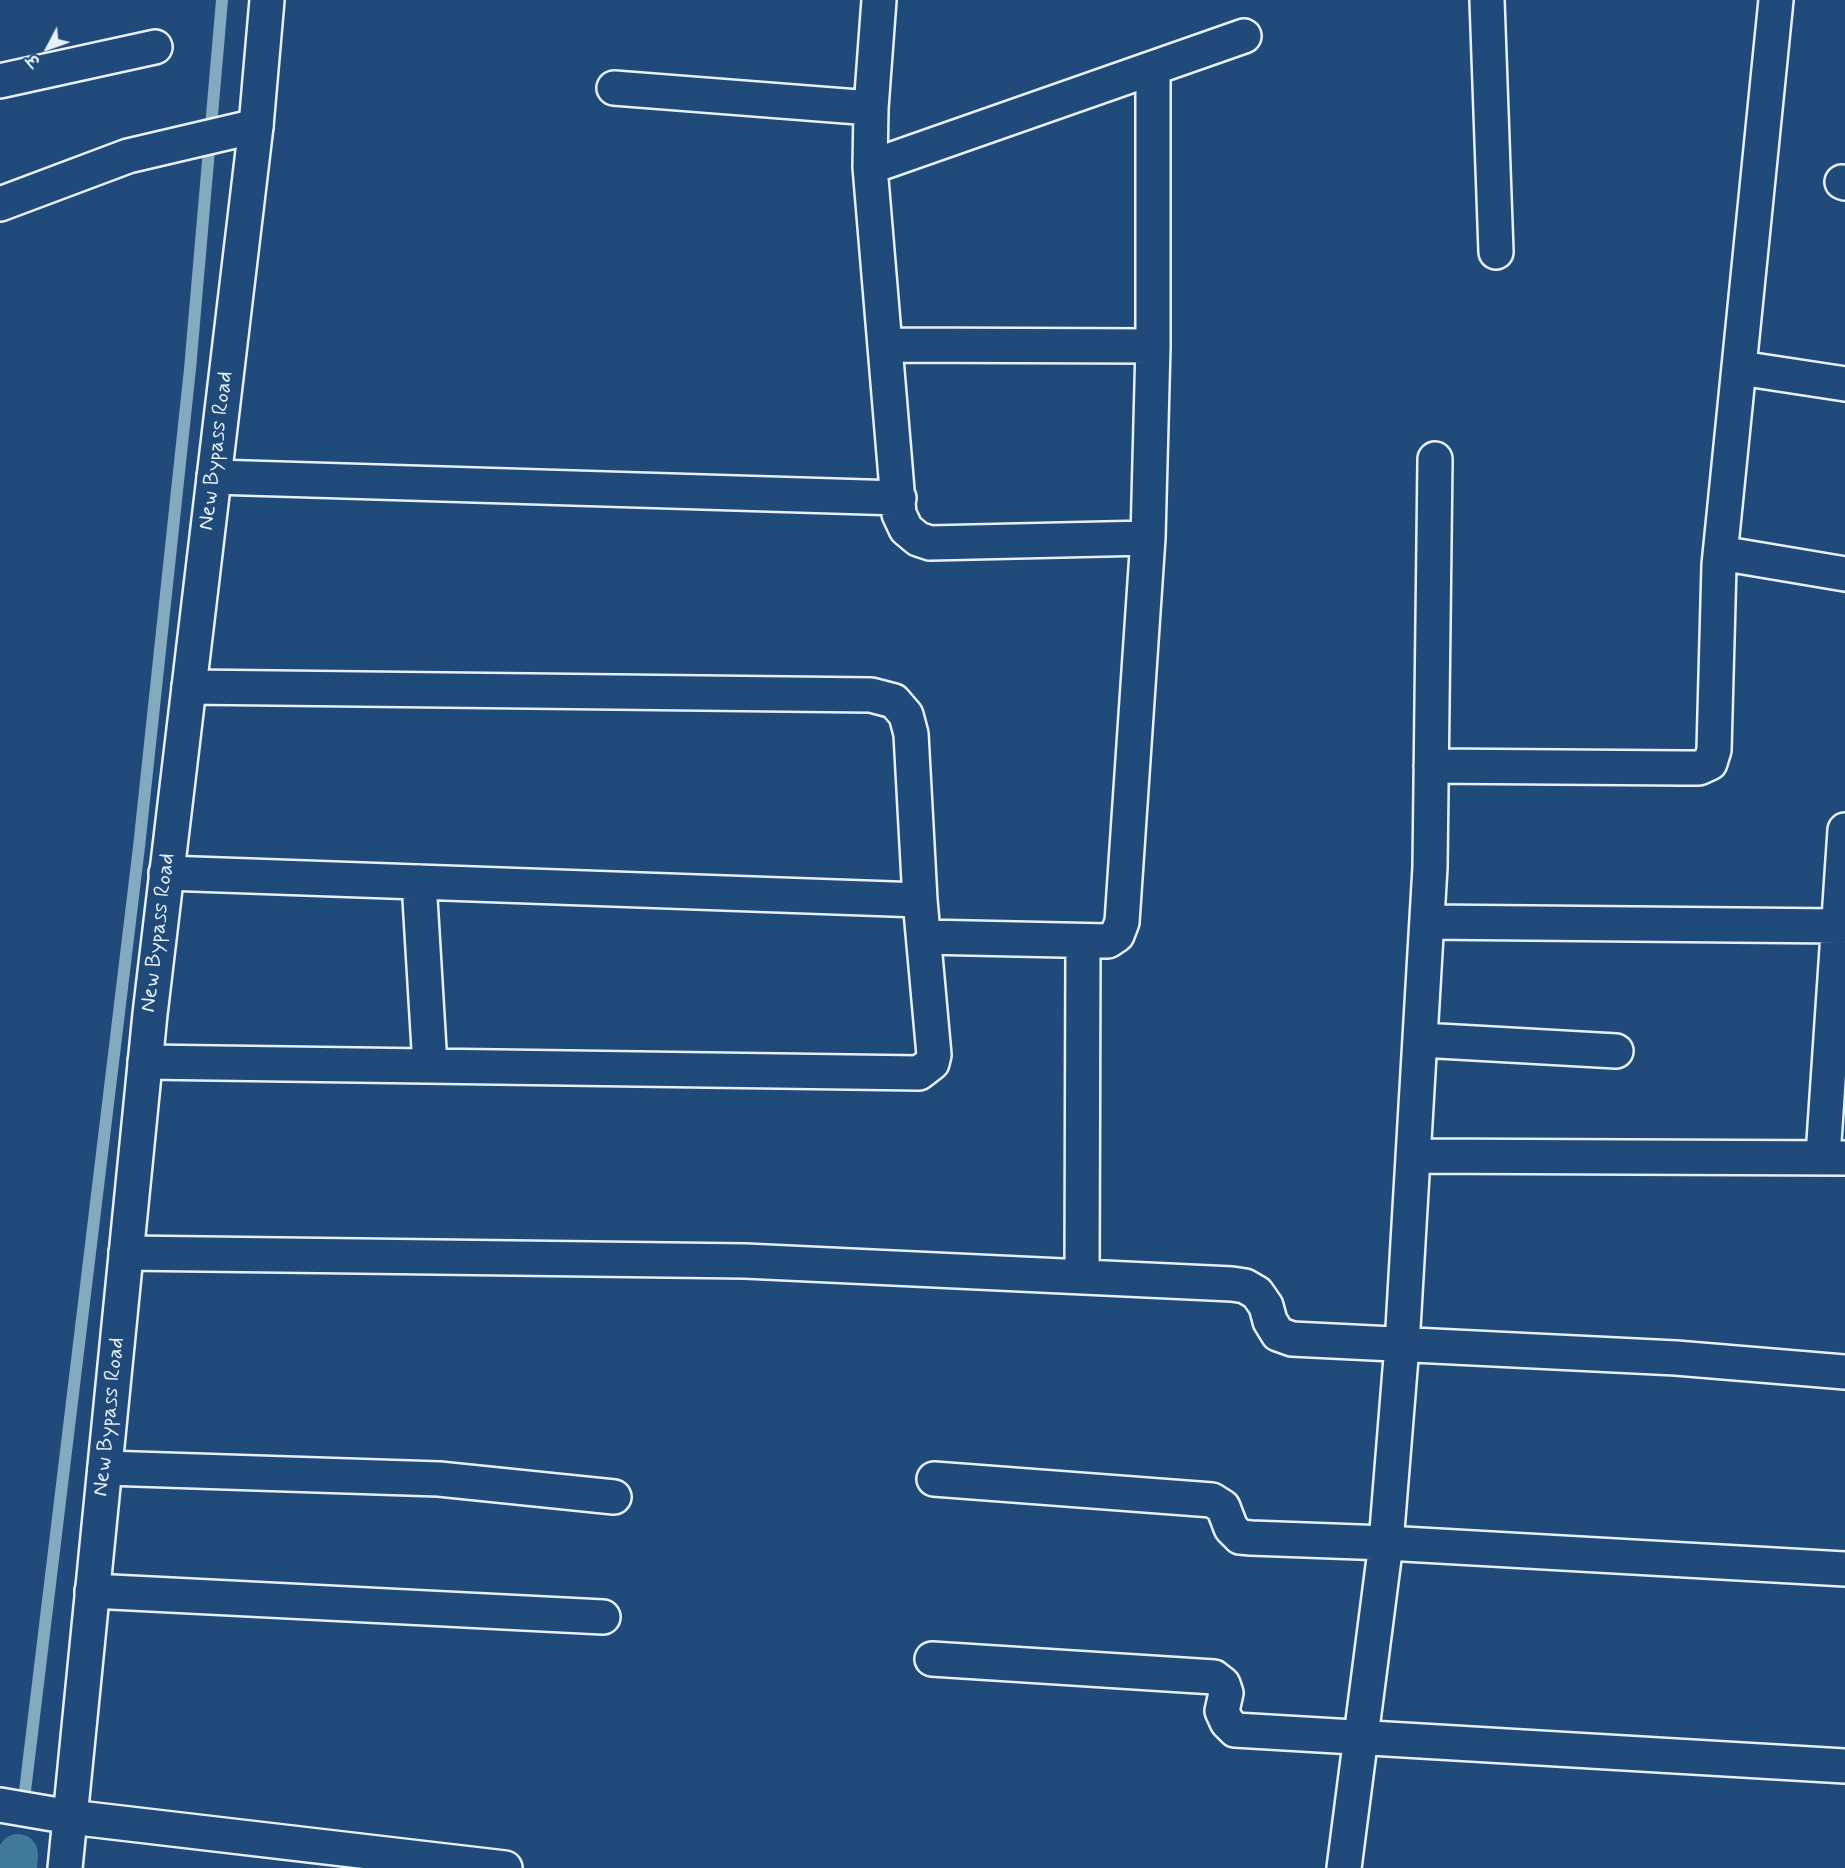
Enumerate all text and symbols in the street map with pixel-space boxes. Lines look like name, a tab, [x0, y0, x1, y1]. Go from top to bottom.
north arrow	[18, 18, 78, 78]
text: उ	[23, 49, 45, 71]
street label: New Bypass Road	[194, 370, 240, 532]
street label: New Bypass Road	[136, 852, 182, 1014]
street label: New Bypass Road	[89, 1336, 131, 1498]

